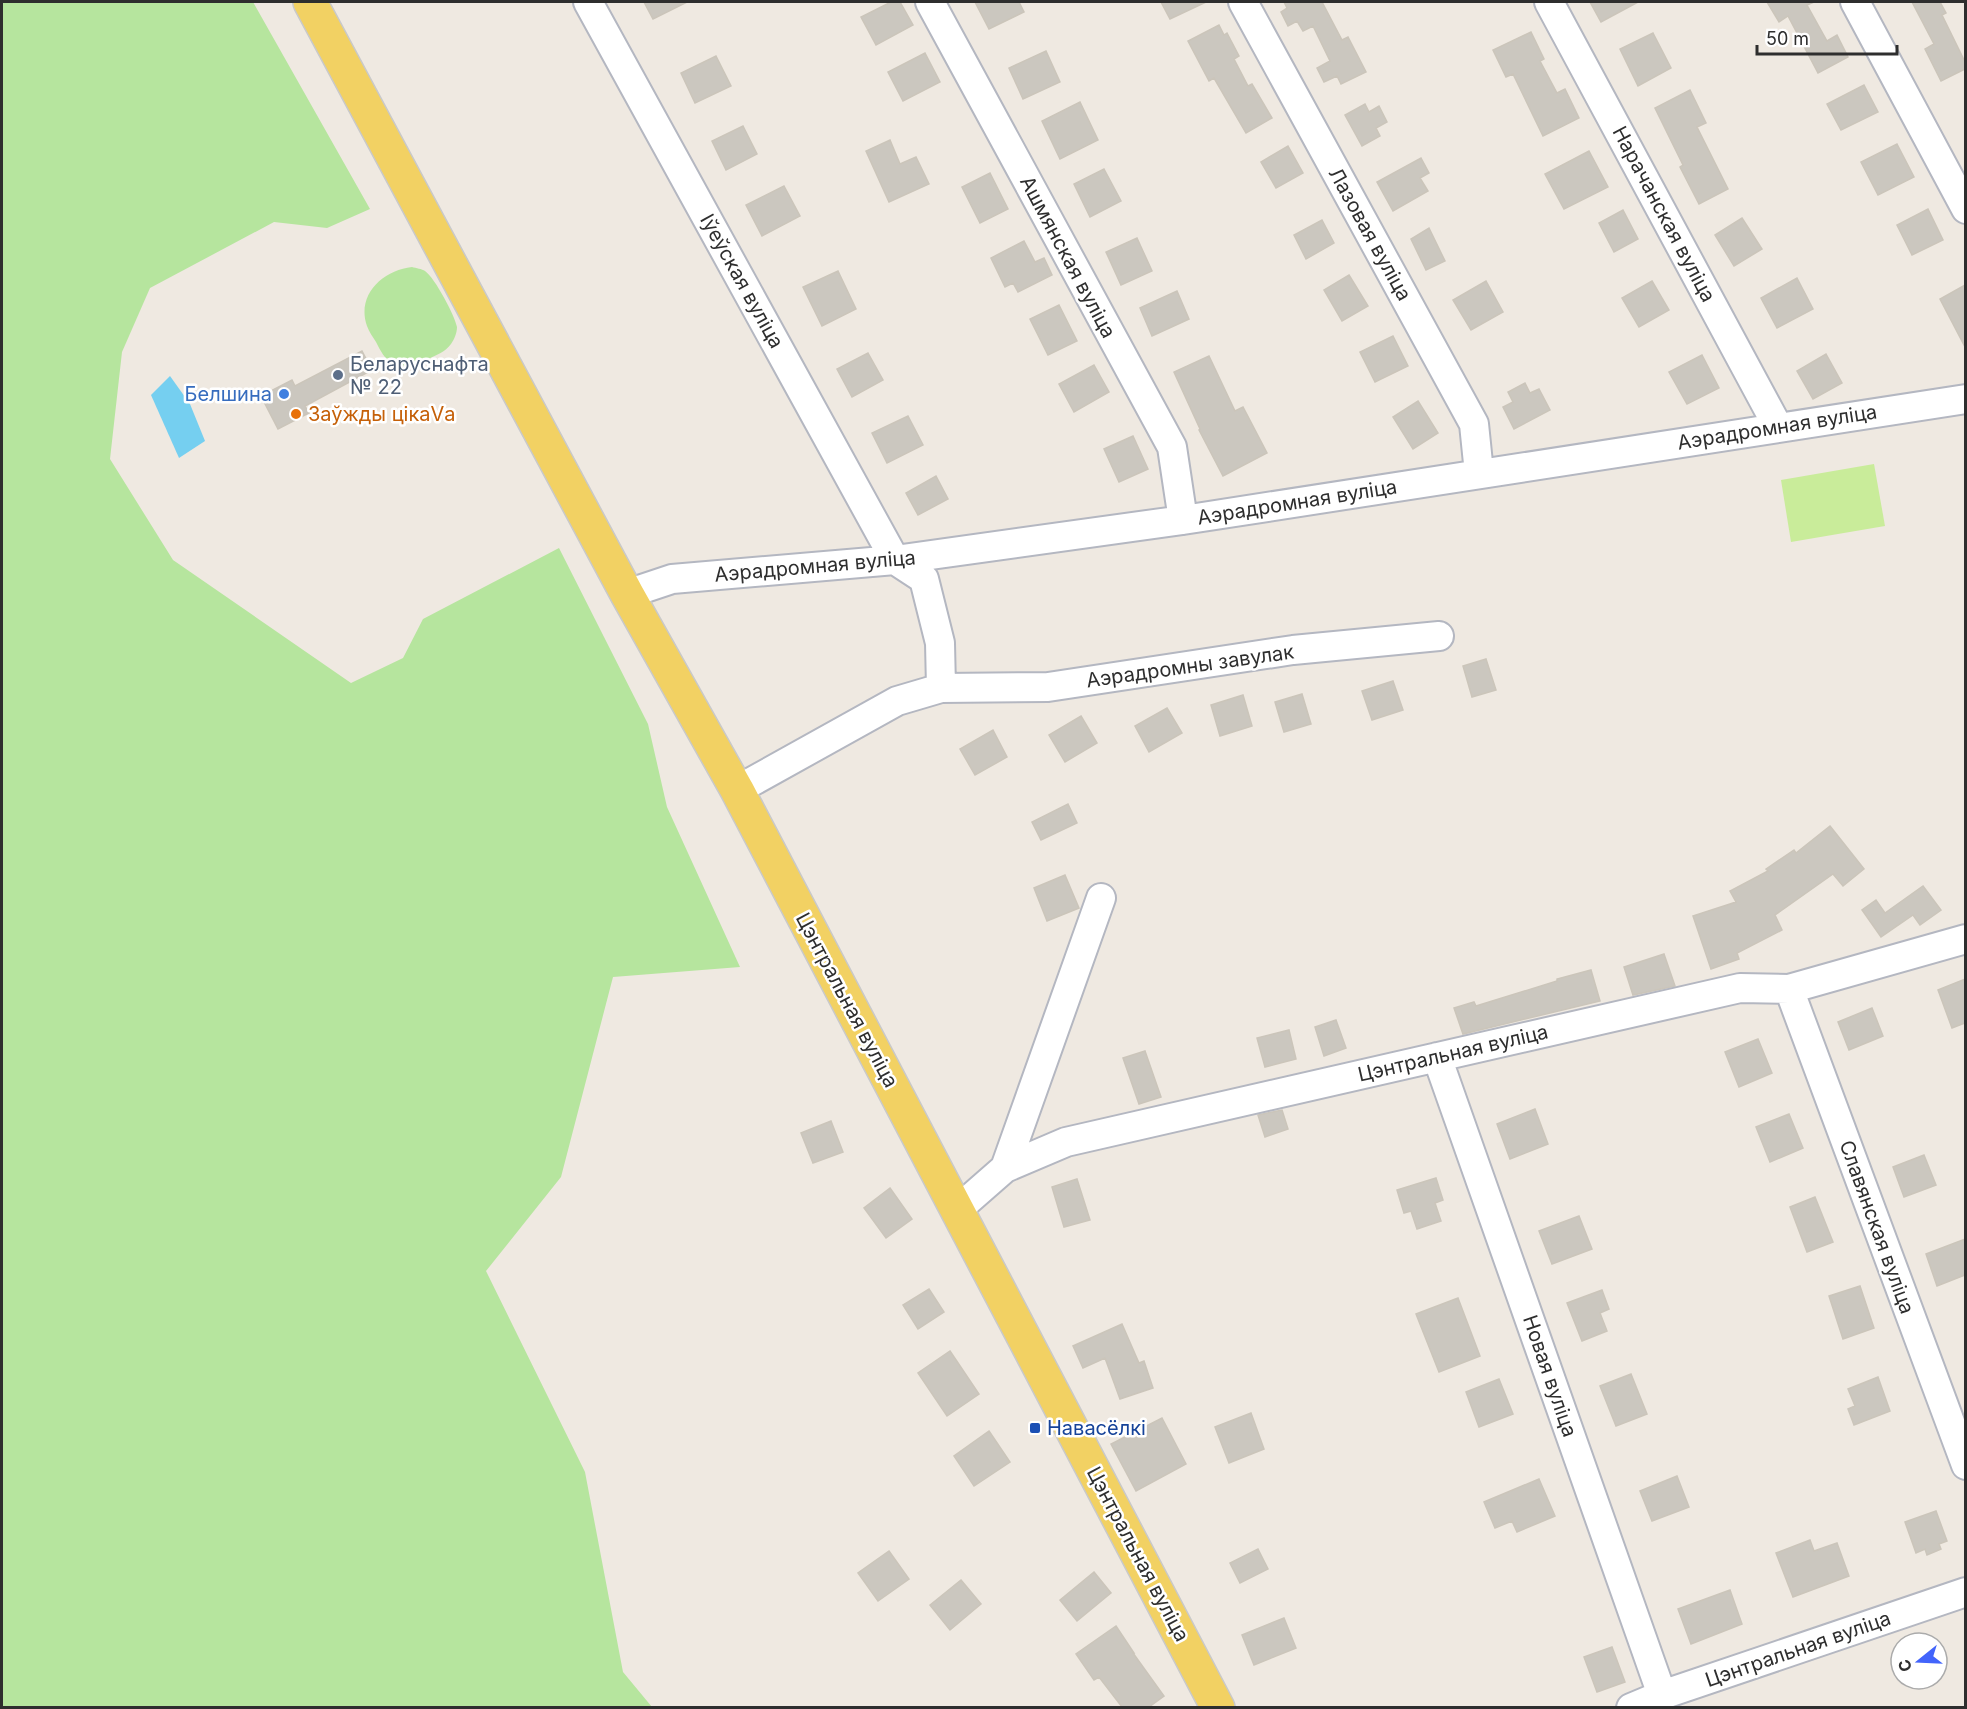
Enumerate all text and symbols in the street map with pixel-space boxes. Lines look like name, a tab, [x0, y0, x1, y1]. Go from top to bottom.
scale bar	[1757, 18, 1896, 56]
text: 50 m	[1766, 28, 1809, 49]
street label: Нарачанская вуліца	[1607, 122, 1721, 306]
street label: Лазовая вуліца	[1324, 163, 1416, 305]
street label: Ашмянская вуліца	[1015, 172, 1121, 342]
street label: Іўеўская вуліца	[695, 210, 789, 352]
place label: Беларуснафта № 22	[350, 352, 489, 399]
marker: Беларуснафта № 22	[331, 368, 345, 382]
place label: Белшина	[185, 382, 272, 406]
marker: Белшина	[277, 387, 291, 401]
street label: Аэрадромная вуліца	[1675, 399, 1879, 455]
place label: Заўжды цікаVа	[308, 402, 456, 426]
marker: Заўжды цікаVа	[289, 407, 303, 421]
street label: Аэрадромная вуліца	[1195, 474, 1399, 530]
street label: Аэрадромная вуліца	[713, 545, 917, 587]
street label: Аэрадромны завулак	[1085, 640, 1296, 692]
street label: Цэнтральная вуліца	[791, 909, 903, 1091]
street label: Цэнтральная вуліца	[1356, 1019, 1550, 1087]
street label: Славянская вуліца	[1834, 1137, 1920, 1317]
street label: Новая вуліца	[1518, 1312, 1582, 1440]
place label: Навасёлкі	[1047, 1416, 1146, 1440]
marker: Навасёлкі	[1028, 1421, 1042, 1435]
street label: Цэнтральная вуліца	[1082, 1463, 1194, 1645]
street label: Цэнтральная вуліца	[1702, 1606, 1894, 1692]
north arrow	[1889, 1631, 1949, 1691]
text: С	[1893, 1657, 1916, 1674]

